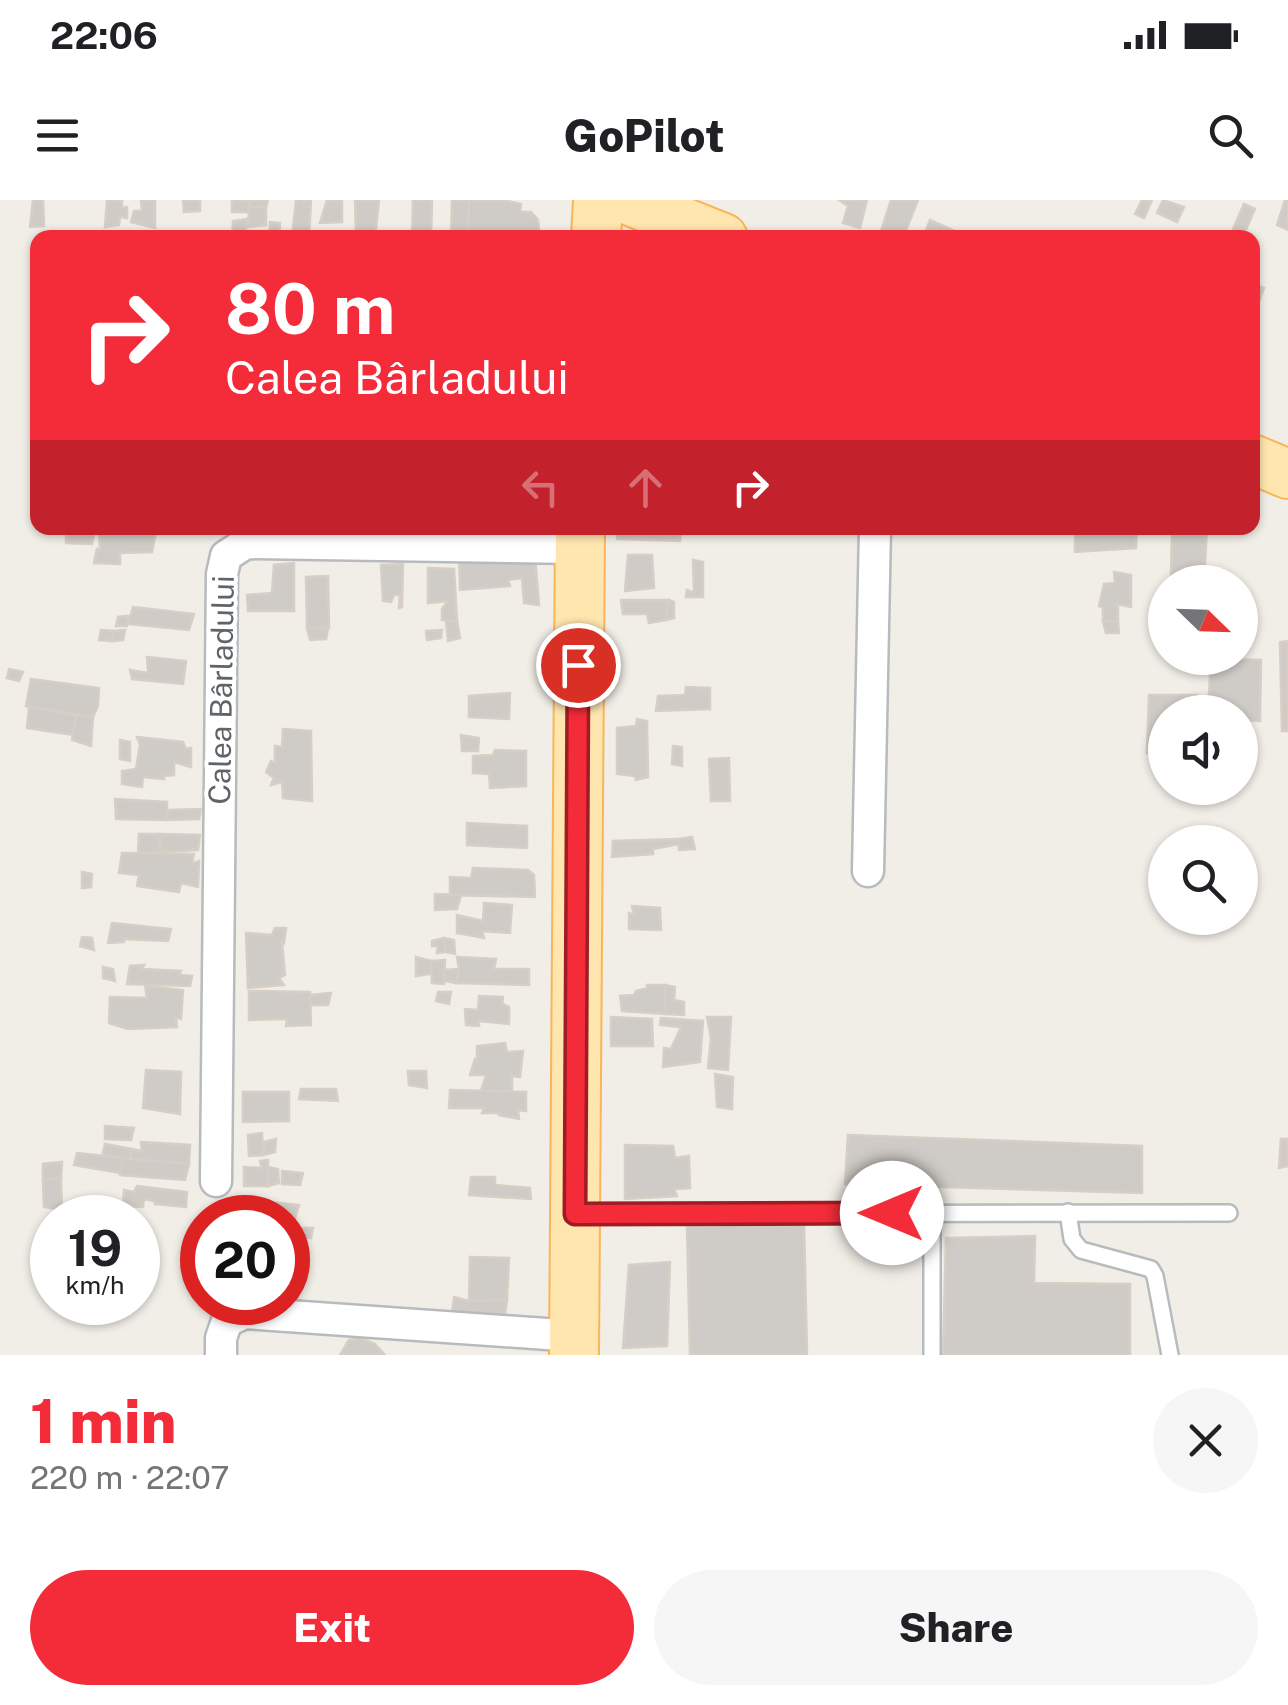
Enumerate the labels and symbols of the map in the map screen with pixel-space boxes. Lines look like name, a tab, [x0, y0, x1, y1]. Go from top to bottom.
north arrow	[1148, 565, 1258, 675]
street label: Calea Bârladului	[201, 575, 241, 805]
pin	[536, 623, 621, 708]
position arrow	[840, 1161, 944, 1265]
speed limit sign: 20	[180, 1195, 310, 1325]

